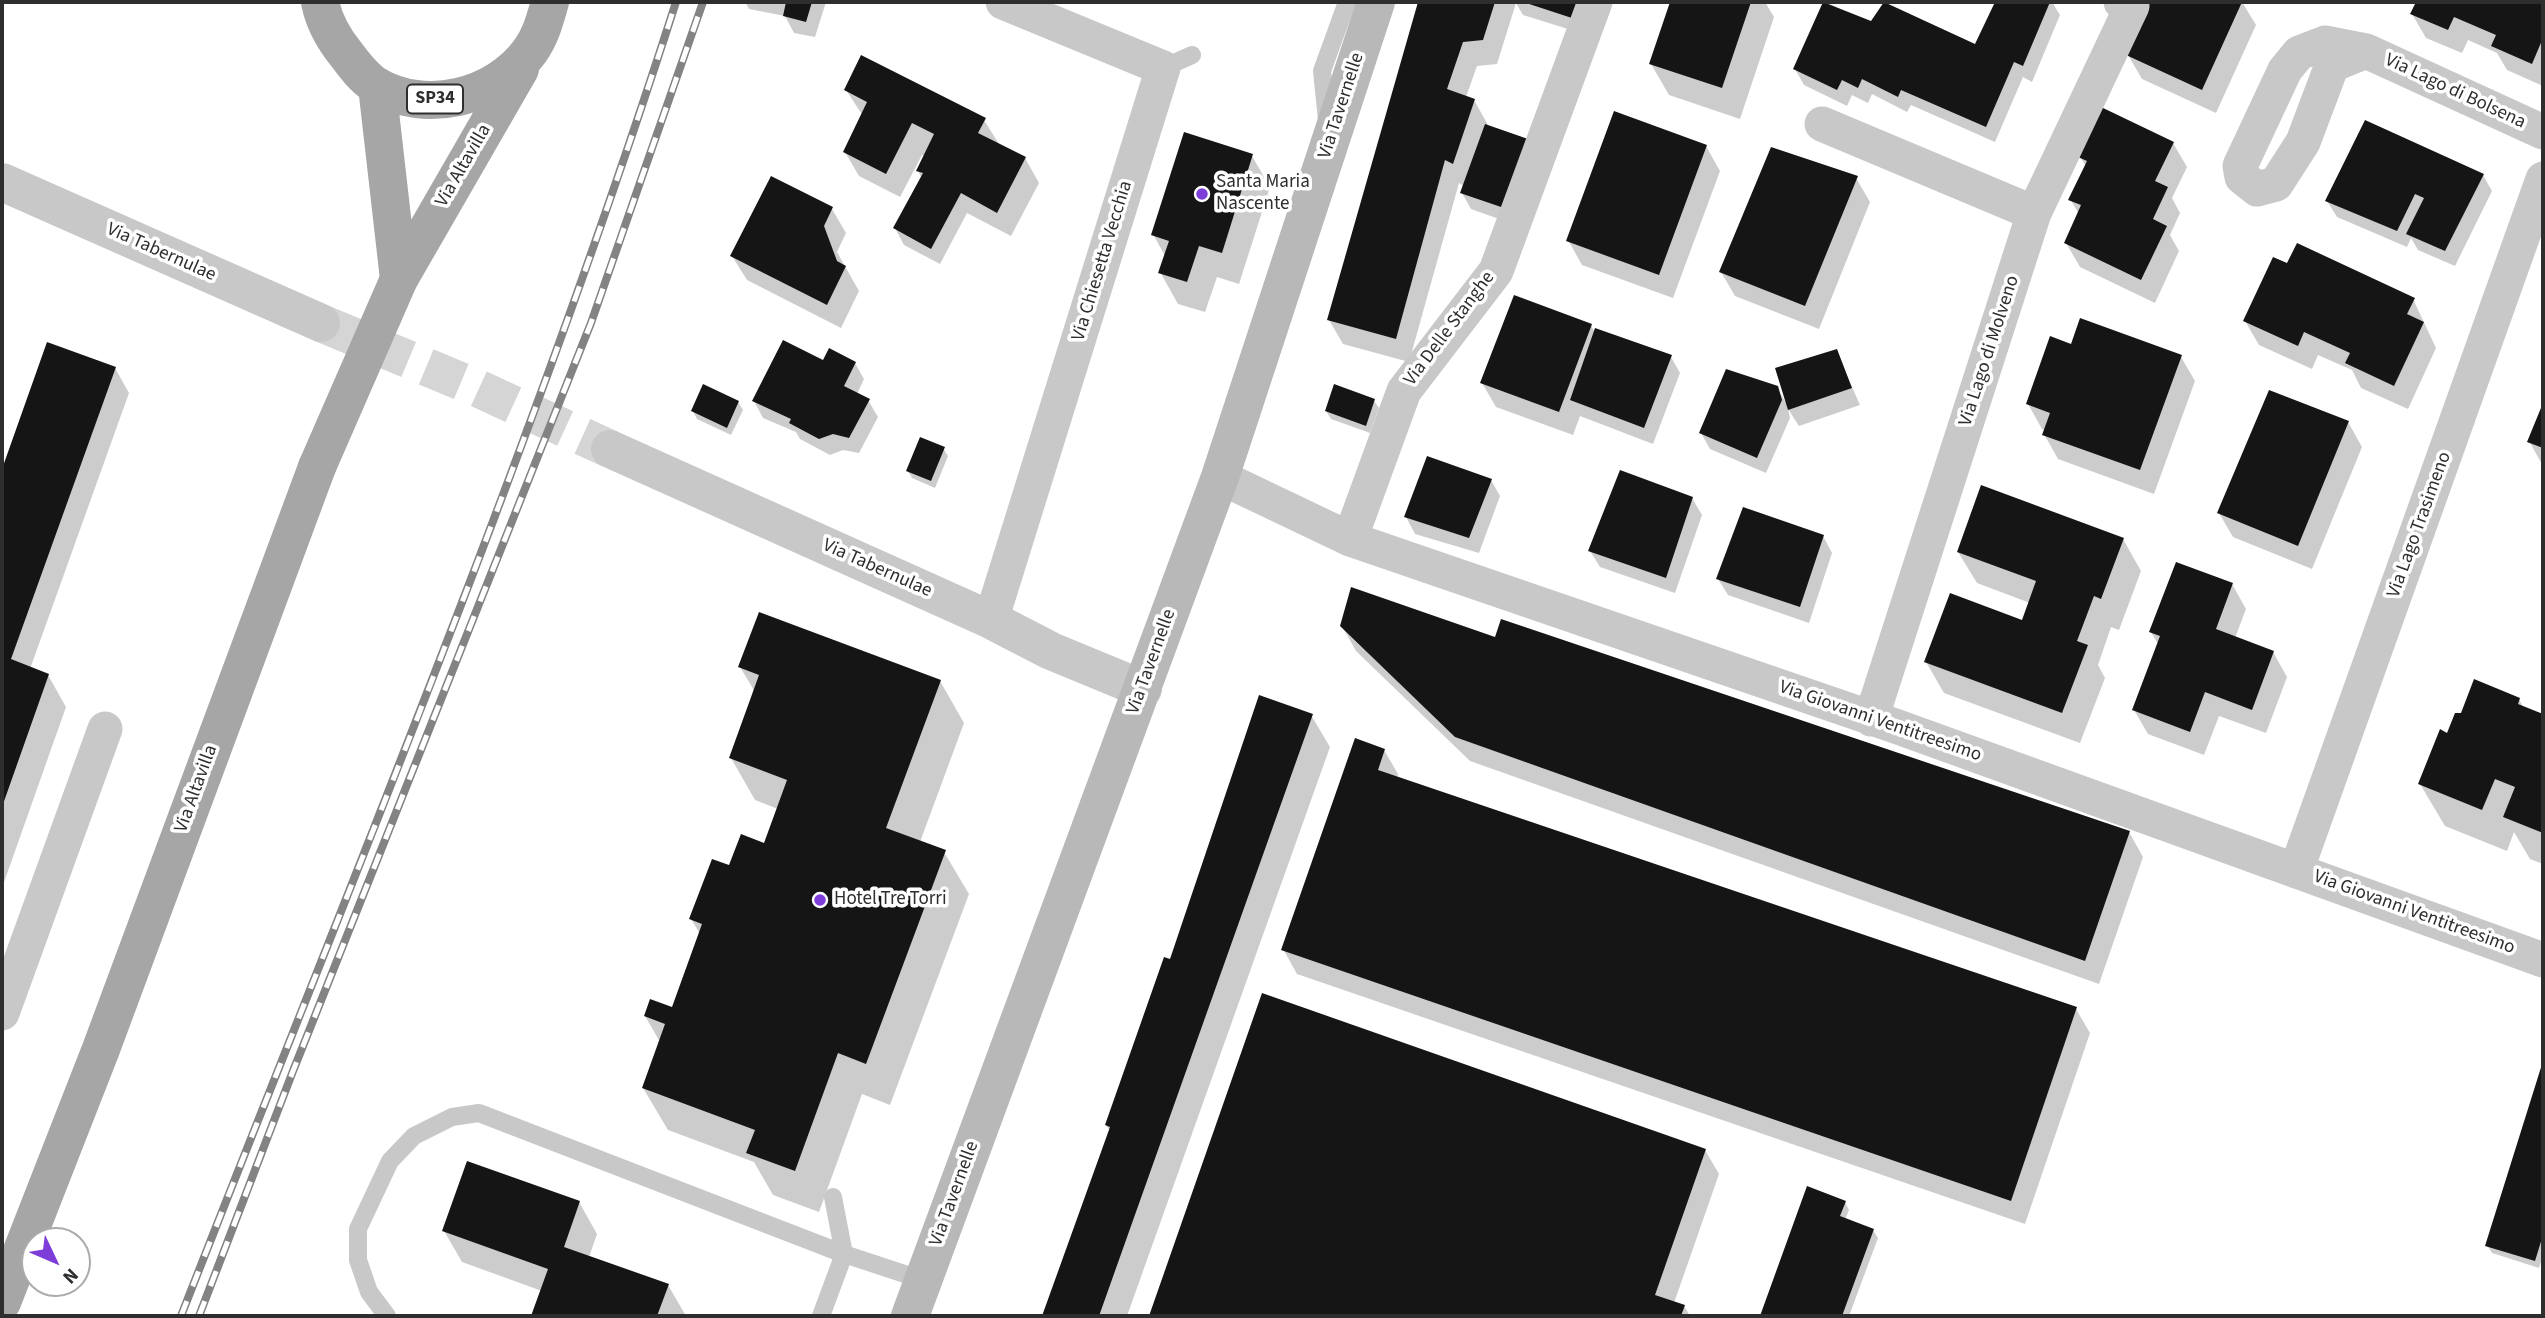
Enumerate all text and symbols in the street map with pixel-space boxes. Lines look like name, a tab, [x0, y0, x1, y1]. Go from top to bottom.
street label: Via Lago di Bolsena	[2381, 49, 2529, 135]
street label: Via Tavernelle	[1314, 50, 1370, 162]
road number: SP34	[407, 84, 463, 114]
street label: Via Altavilla	[431, 121, 497, 211]
place label: Santa Maria Nascente	[1216, 172, 1310, 216]
street label: Via Chiesetta Vecchia	[1068, 178, 1138, 344]
marker: Santa Maria Nascente	[1194, 186, 1210, 202]
street label: Via Tabernulae	[103, 219, 219, 287]
street label: Via Delle Stanghe	[1400, 267, 1500, 391]
street label: Via Lago di Molveno	[1955, 273, 2025, 429]
street label: Via Lago Trasimeno	[2383, 449, 2457, 601]
street label: Via Tabernulae	[819, 535, 935, 603]
street label: Via Tavernelle	[1122, 606, 1182, 718]
street label: Via Giovanni Ventitreesimo	[1776, 677, 1984, 767]
street label: Via Altavilla	[171, 742, 223, 836]
street label: Via Giovanni Ventitreesimo	[2310, 866, 2518, 960]
place label: Hotel Tre Torri	[834, 889, 947, 911]
marker: Hotel Tre Torri	[812, 892, 828, 908]
street label: Via Tavernelle	[925, 1138, 985, 1250]
north arrow	[21, 1227, 91, 1297]
text: N	[56, 1262, 84, 1289]

